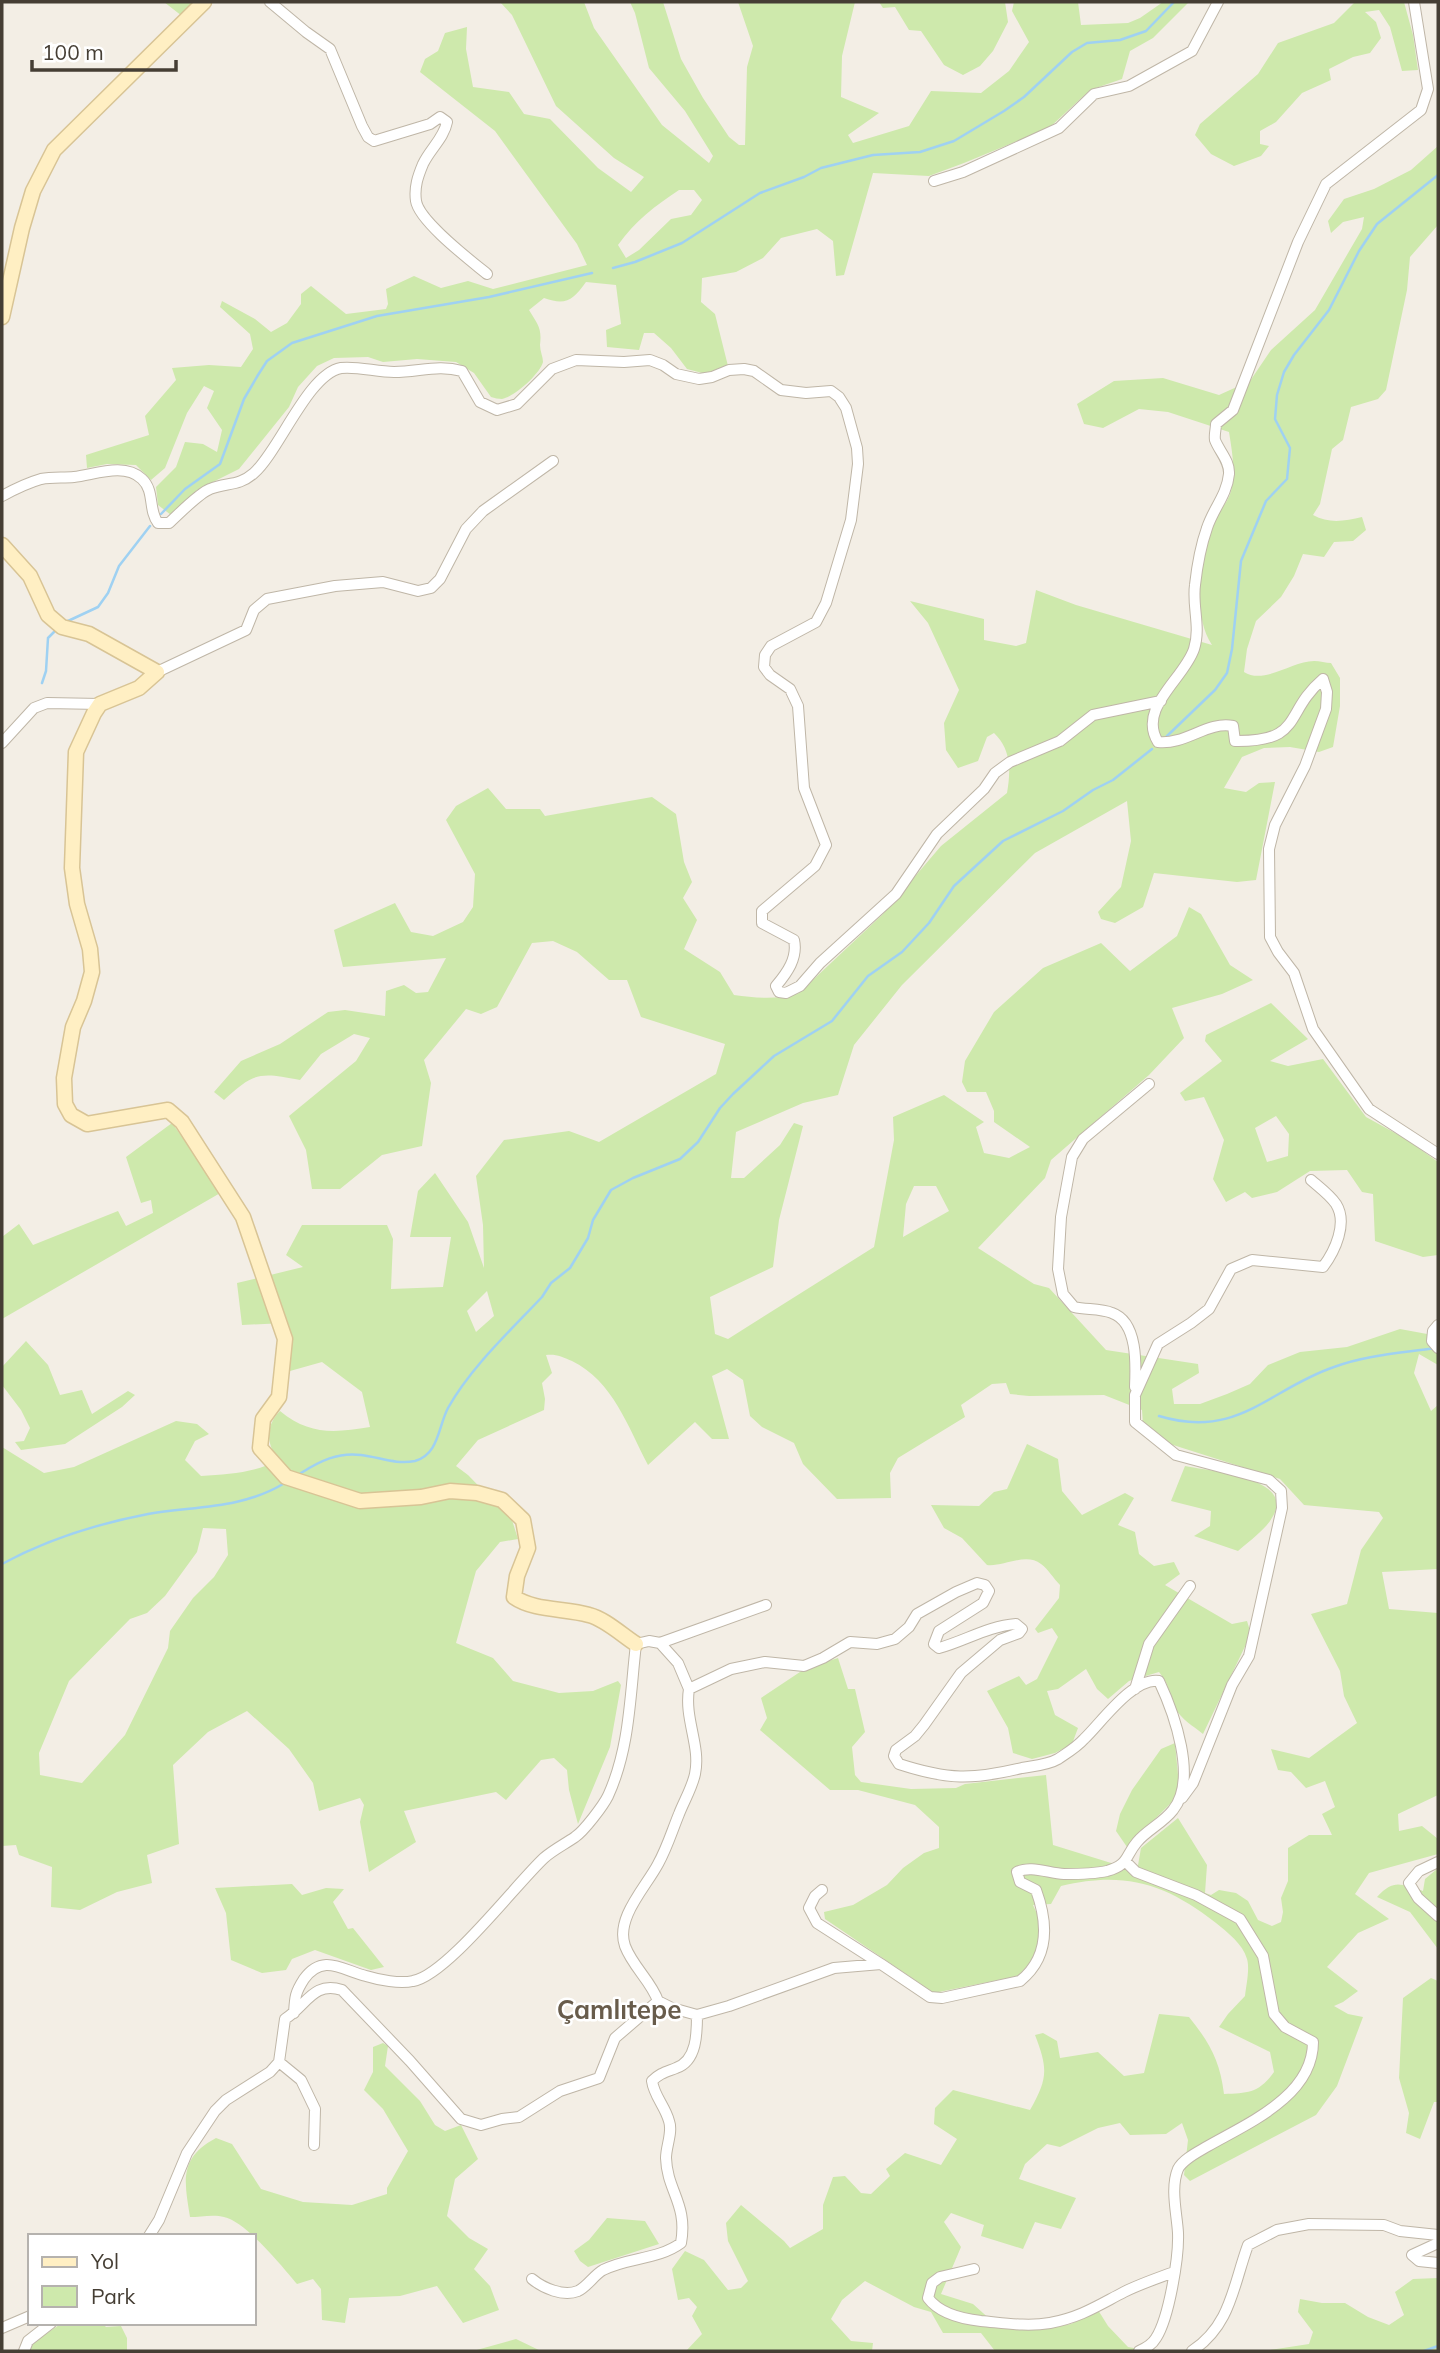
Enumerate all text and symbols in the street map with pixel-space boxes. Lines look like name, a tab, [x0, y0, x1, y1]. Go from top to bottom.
scale bar	[32, 28, 175, 72]
text: 100 m	[42, 39, 104, 65]
district label: Çamlıtepe	[557, 1993, 681, 2026]
legend	[28, 2234, 256, 2325]
text: Yol	[90, 2248, 119, 2274]
text: Park	[91, 2283, 135, 2309]

